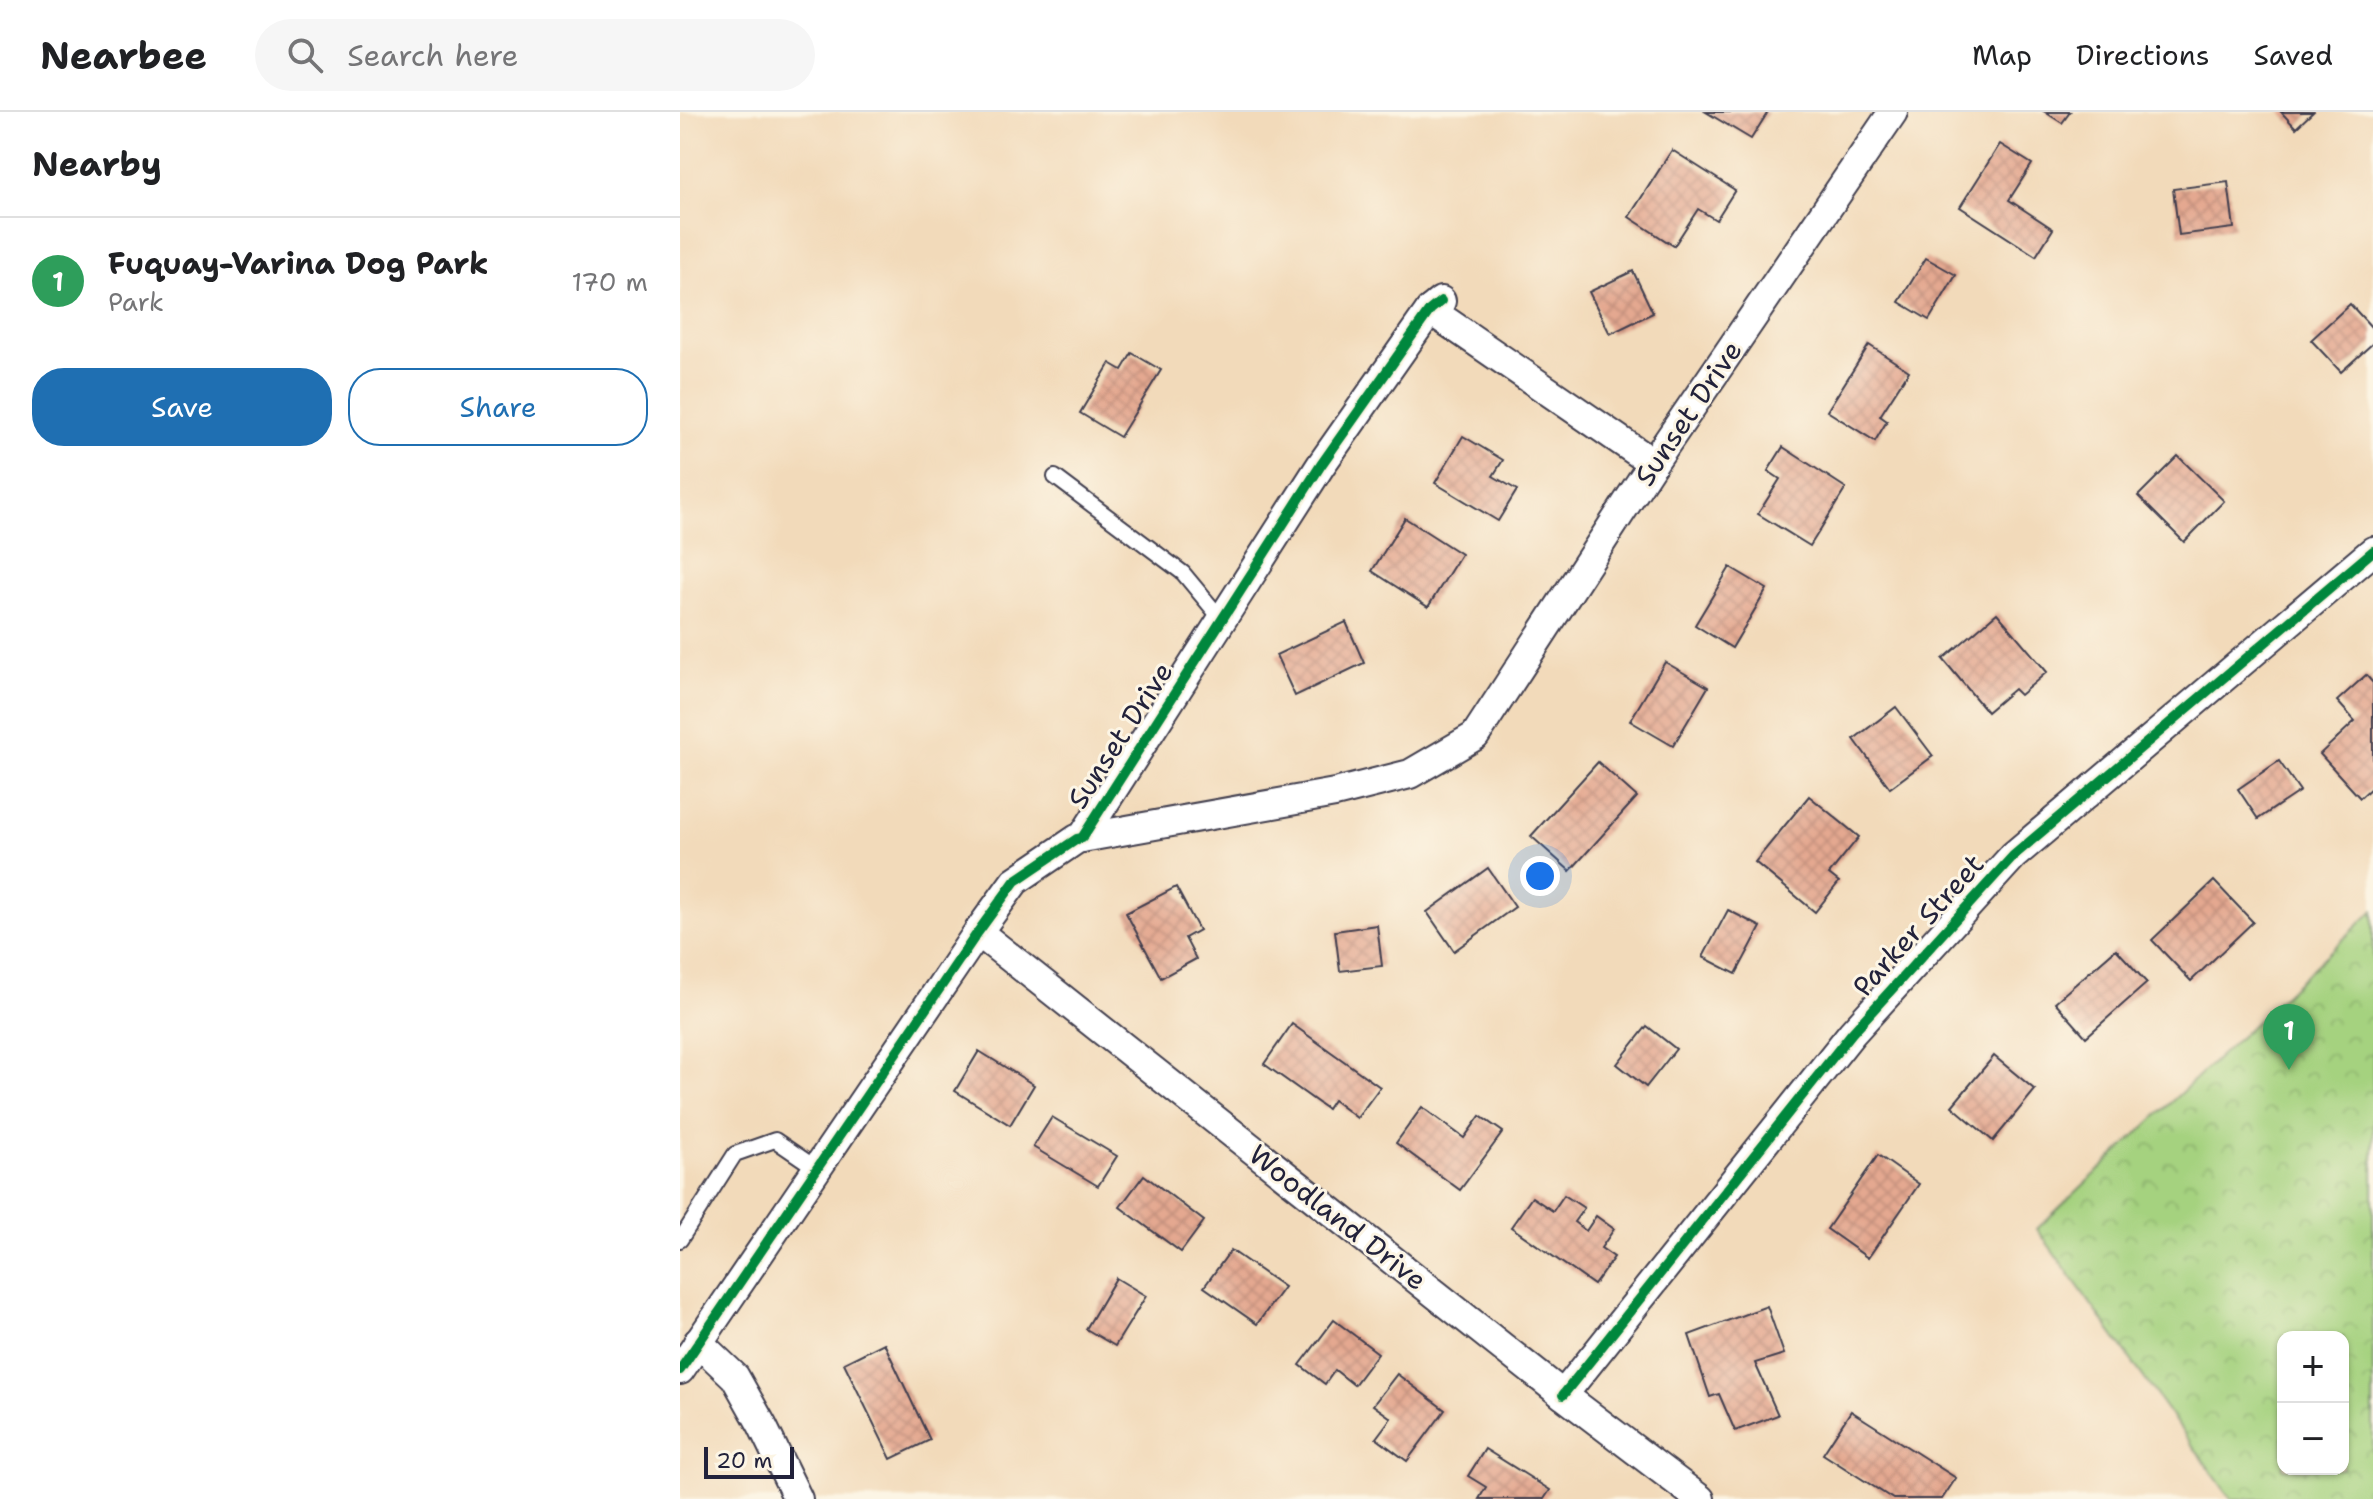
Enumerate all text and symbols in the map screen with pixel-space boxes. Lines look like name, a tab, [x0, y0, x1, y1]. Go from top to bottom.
search box	[255, 19, 815, 91]
text: Nearbee	[40, 30, 207, 81]
icon: search	[283, 33, 327, 77]
text: Search here	[347, 35, 519, 76]
text: Map	[1972, 36, 2032, 74]
text: Directions	[2076, 36, 2210, 74]
text: Saved	[2254, 36, 2333, 74]
text: Nearby	[32, 141, 162, 187]
text: Fuquay-Varina Dog Park	[108, 243, 488, 284]
text: 1	[52, 264, 64, 299]
text: 170 m	[571, 264, 648, 299]
text: Park	[108, 284, 164, 319]
street label: Sunset Drive	[1625, 333, 1751, 493]
button: Save	[32, 368, 332, 446]
button: Share	[348, 368, 648, 446]
street label: Sunset Drive	[1058, 654, 1182, 816]
street label: Parker Street	[1844, 846, 1992, 1004]
your location	[1520, 856, 1560, 896]
pin: 1	[2263, 1004, 2315, 1070]
street label: Woodland Drive	[1241, 1135, 1435, 1299]
map controls	[2277, 1331, 2349, 1475]
button: +	[2277, 1331, 2349, 1403]
button: −	[2277, 1403, 2349, 1475]
scale bar	[704, 1443, 794, 1479]
text: 20 m	[716, 1446, 773, 1475]

